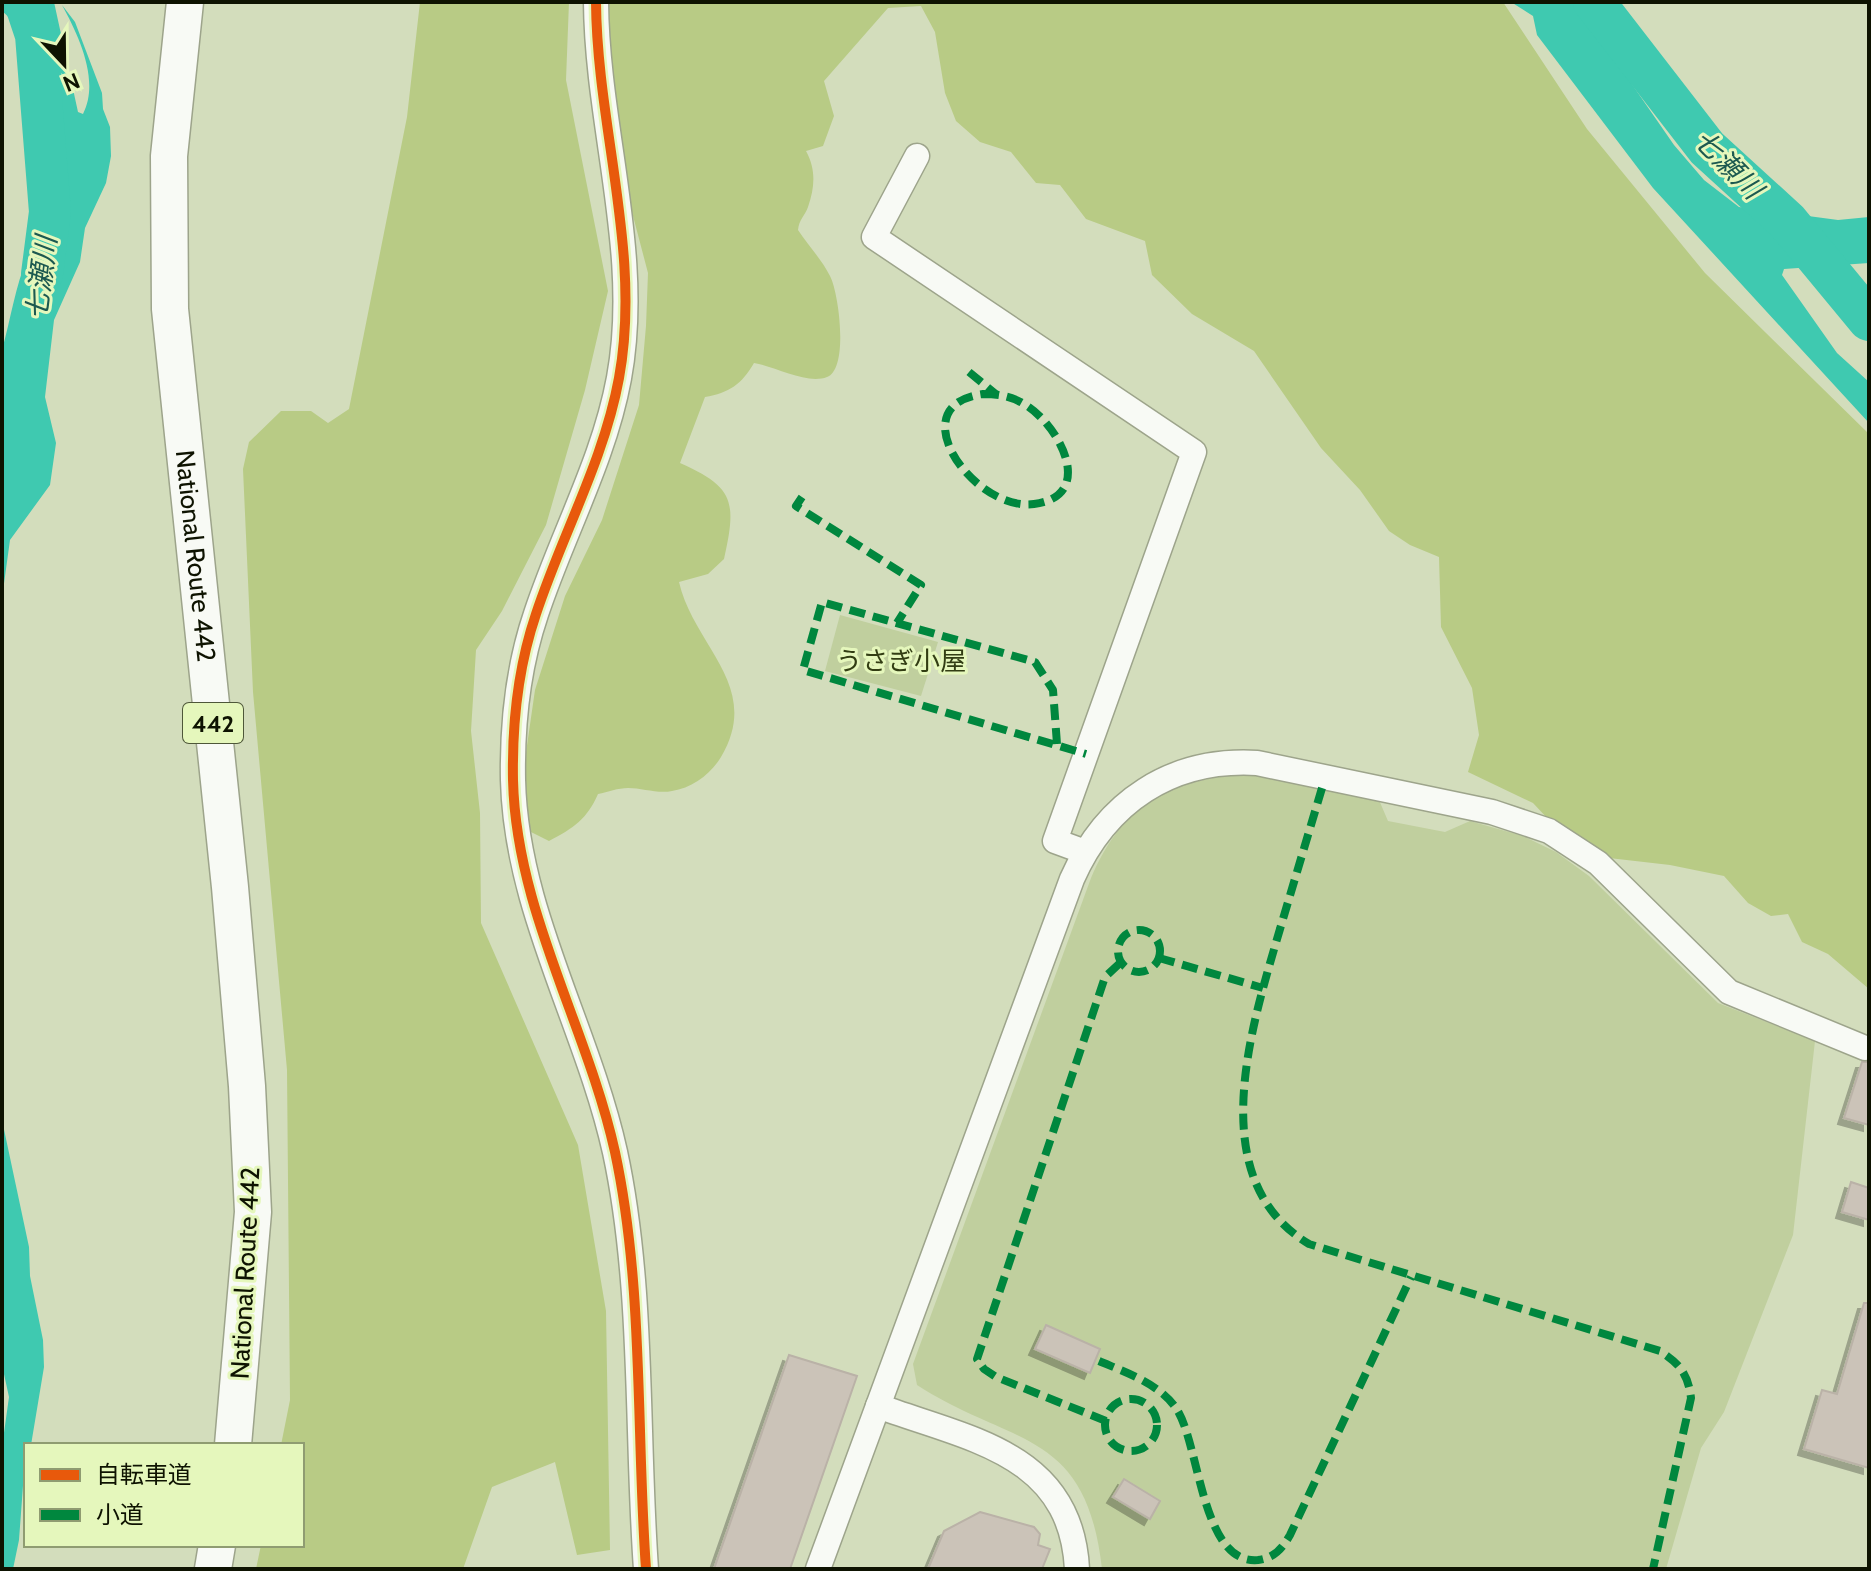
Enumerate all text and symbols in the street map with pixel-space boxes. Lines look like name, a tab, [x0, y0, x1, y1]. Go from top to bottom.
north arrow	[24, 24, 104, 104]
text: N	[59, 67, 84, 98]
water label: 七瀬川	[1686, 122, 1772, 208]
water label: 七瀬川	[19, 231, 63, 322]
street label: National Route 442	[169, 448, 223, 663]
park label: うさぎ小屋	[836, 645, 966, 677]
road number: 442	[183, 703, 243, 743]
street label: National Route 442	[223, 1166, 267, 1380]
legend	[24, 1443, 304, 1547]
text: 自転車道	[96, 1460, 192, 1489]
text: 小道	[96, 1500, 144, 1529]

